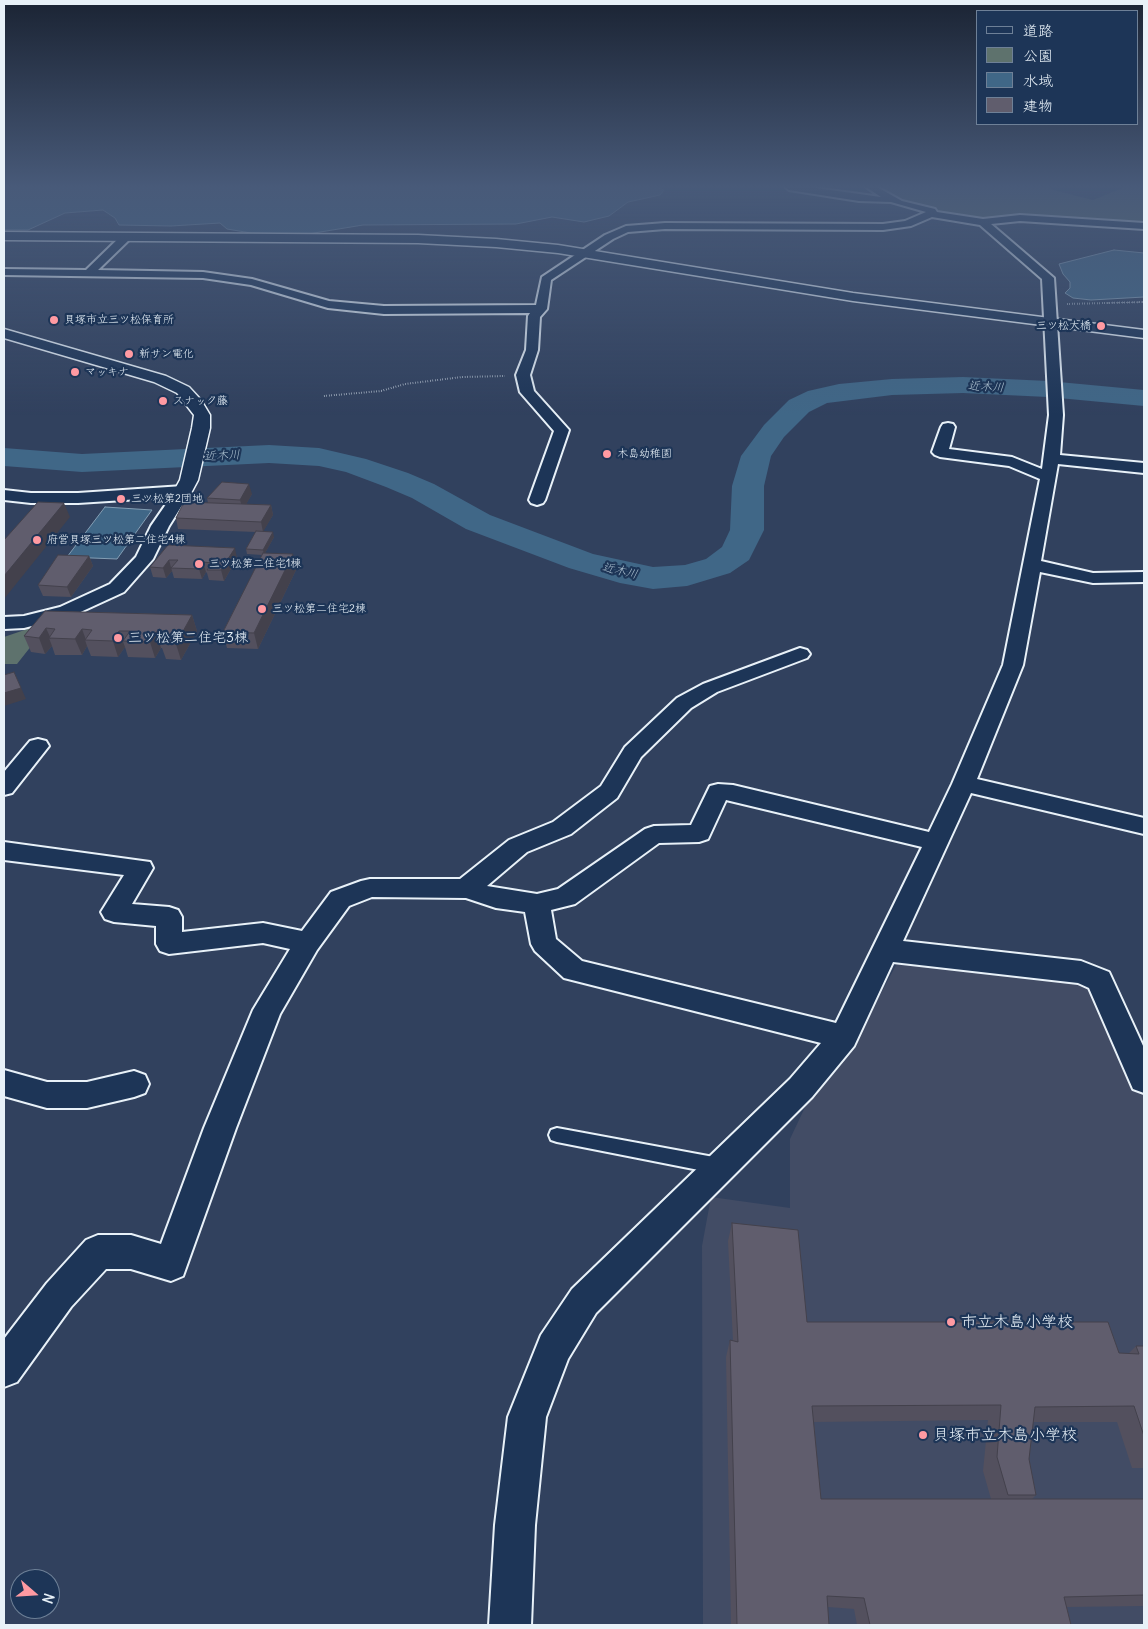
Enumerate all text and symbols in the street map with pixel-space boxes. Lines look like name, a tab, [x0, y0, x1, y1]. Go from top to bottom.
legend	[976, 10, 1138, 125]
text: 道路	[1023, 21, 1053, 40]
text: 公園	[1023, 46, 1053, 65]
text: 水域	[1023, 71, 1053, 90]
text: 建物	[1023, 96, 1053, 115]
place label: 貝塚市立三ツ松保育所	[64, 313, 174, 327]
marker: 貝塚市立三ツ松保育所	[48, 314, 60, 326]
place label: 三ツ松大橋	[1036, 319, 1091, 333]
marker: 三ツ松大橋	[1095, 320, 1107, 332]
place label: 新サン電化	[139, 347, 194, 361]
marker: 新サン電化	[123, 348, 135, 360]
place label: マッキナ	[85, 365, 129, 379]
marker: マッキナ	[69, 366, 81, 378]
water label: 近木川	[968, 379, 1004, 395]
place label: スナック藤	[173, 394, 228, 408]
marker: スナック藤	[157, 395, 169, 407]
place label: 木島幼稚園	[617, 447, 672, 461]
water label: 近木川	[204, 448, 240, 464]
marker: 木島幼稚園	[601, 448, 613, 460]
place label: 三ツ松第2団地	[131, 492, 203, 506]
marker: 三ツ松第2団地	[115, 493, 127, 505]
place label: 府営貝塚三ツ松第二住宅4棟	[47, 533, 185, 547]
marker: 府営貝塚三ツ松第二住宅4棟	[31, 534, 43, 546]
place label: 三ツ松第二住宅1棟	[209, 557, 301, 571]
marker: 三ツ松第二住宅1棟	[193, 558, 205, 570]
water label: 近木川	[601, 560, 639, 582]
place label: 三ツ松第二住宅2棟	[272, 602, 366, 616]
marker: 三ツ松第二住宅2棟	[256, 603, 268, 615]
place label: 三ツ松第二住宅3棟	[128, 630, 248, 646]
marker: 三ツ松第二住宅3棟	[112, 632, 124, 644]
place label: 市立木島小学校	[961, 1312, 1073, 1332]
marker: 市立木島小学校	[945, 1316, 957, 1328]
place label: 貝塚市立木島小学校	[933, 1425, 1077, 1445]
marker: 貝塚市立木島小学校	[917, 1429, 929, 1441]
north arrow	[10, 1569, 60, 1619]
text: N	[38, 1591, 58, 1606]

